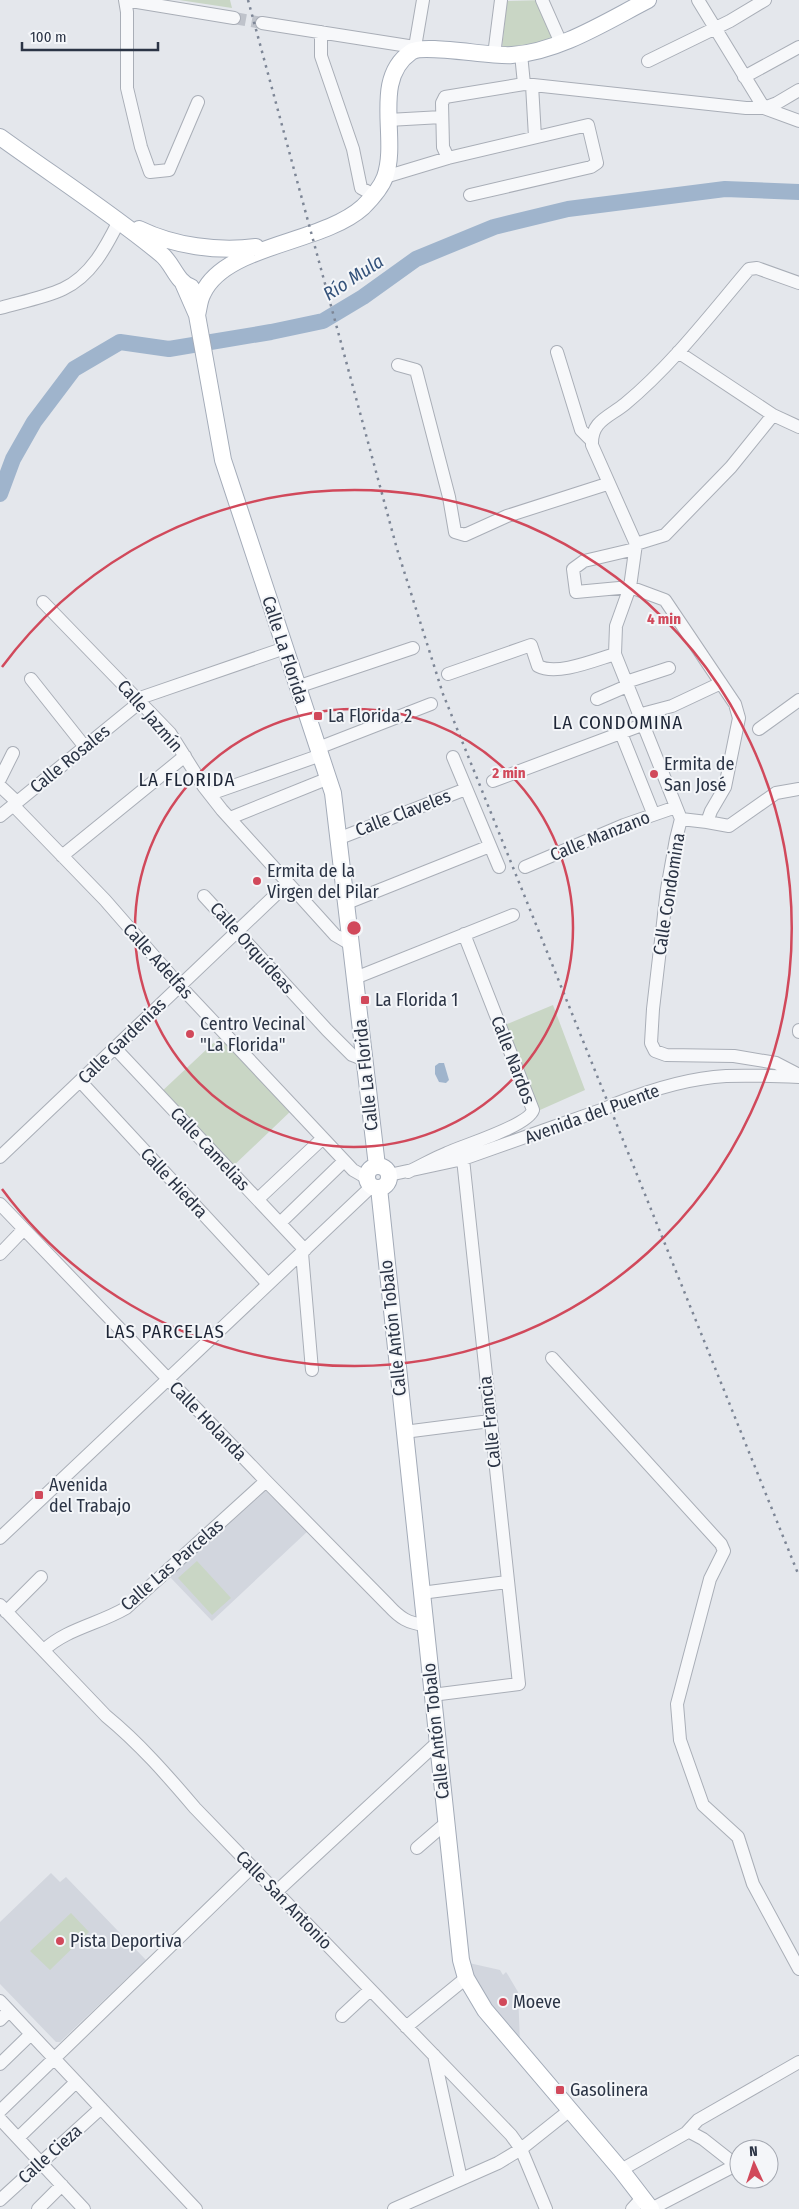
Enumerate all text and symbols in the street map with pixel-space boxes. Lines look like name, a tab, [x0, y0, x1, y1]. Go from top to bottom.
scale bar	[22, 20, 159, 52]
text: 100 m	[30, 28, 67, 46]
water label: Río Mula	[319, 249, 388, 305]
street label: Calle La Florida	[257, 593, 313, 707]
text: 4 min	[647, 610, 681, 628]
street label: Calle Jazmín	[113, 675, 187, 757]
place label: La Florida 2	[328, 705, 412, 727]
marker: La Florida 2	[312, 710, 324, 722]
district label: LA CONDOMINA	[553, 711, 683, 734]
street label: Calle Rosales	[26, 720, 115, 798]
place label: Ermita de San José	[664, 753, 734, 796]
text: 2 min	[491, 764, 526, 782]
district label: LA FLORIDA	[139, 768, 235, 791]
marker: Ermita de San José	[648, 768, 660, 780]
street label: Calle Claveles	[352, 785, 454, 841]
street label: Calle Manzano	[547, 806, 653, 866]
street label: Calle Condomina	[648, 831, 690, 957]
place label: Ermita de la Virgen del Pilar	[267, 860, 379, 903]
marker: Ermita de la Virgen del Pilar	[251, 875, 263, 887]
street label: Calle Orquídeas	[205, 898, 299, 999]
street label: Calle Adelfas	[118, 919, 198, 1004]
centre of rings	[345, 919, 363, 937]
place label: La Florida 1	[375, 989, 458, 1011]
street label: Calle Gardenias	[73, 993, 171, 1089]
marker: La Florida 1	[359, 994, 371, 1006]
place label: Centro Vecinal "La Florida"	[200, 1013, 305, 1056]
street label: Calle Nardos	[486, 1013, 540, 1107]
street label: Calle La Florida	[349, 1018, 383, 1132]
marker: Centro Vecinal "La Florida"	[184, 1028, 196, 1040]
street label: Avenida del Puente	[522, 1079, 662, 1149]
street label: Calle Camelias	[166, 1103, 255, 1196]
street label: Calle Hiedra	[136, 1143, 212, 1223]
street label: Calle Antón Tobalo	[375, 1259, 411, 1397]
district label: LAS PARCELAS	[105, 1320, 225, 1343]
street label: Calle Francia	[474, 1375, 506, 1469]
street label: Calle Holanda	[165, 1377, 251, 1465]
place label: Avenida del Trabajo	[49, 1474, 131, 1517]
marker: Avenida del Trabajo	[33, 1489, 45, 1501]
street label: Calle Las Parcelas	[116, 1514, 228, 1616]
street label: Calle Antón Tobalo	[418, 1662, 454, 1800]
street label: Calle San Antonio	[231, 1846, 337, 1954]
place label: Pista Deportiva	[70, 1930, 182, 1952]
marker: Pista Deportiva	[54, 1935, 66, 1947]
place label: Moeve	[513, 1991, 561, 2013]
marker: Moeve	[497, 1996, 509, 2008]
place label: Gasolinera	[570, 2079, 649, 2101]
marker: Gasolinera	[554, 2084, 566, 2096]
street label: Calle Cieza	[14, 2120, 87, 2188]
north arrow	[729, 2139, 779, 2189]
text: N	[749, 2143, 758, 2160]

